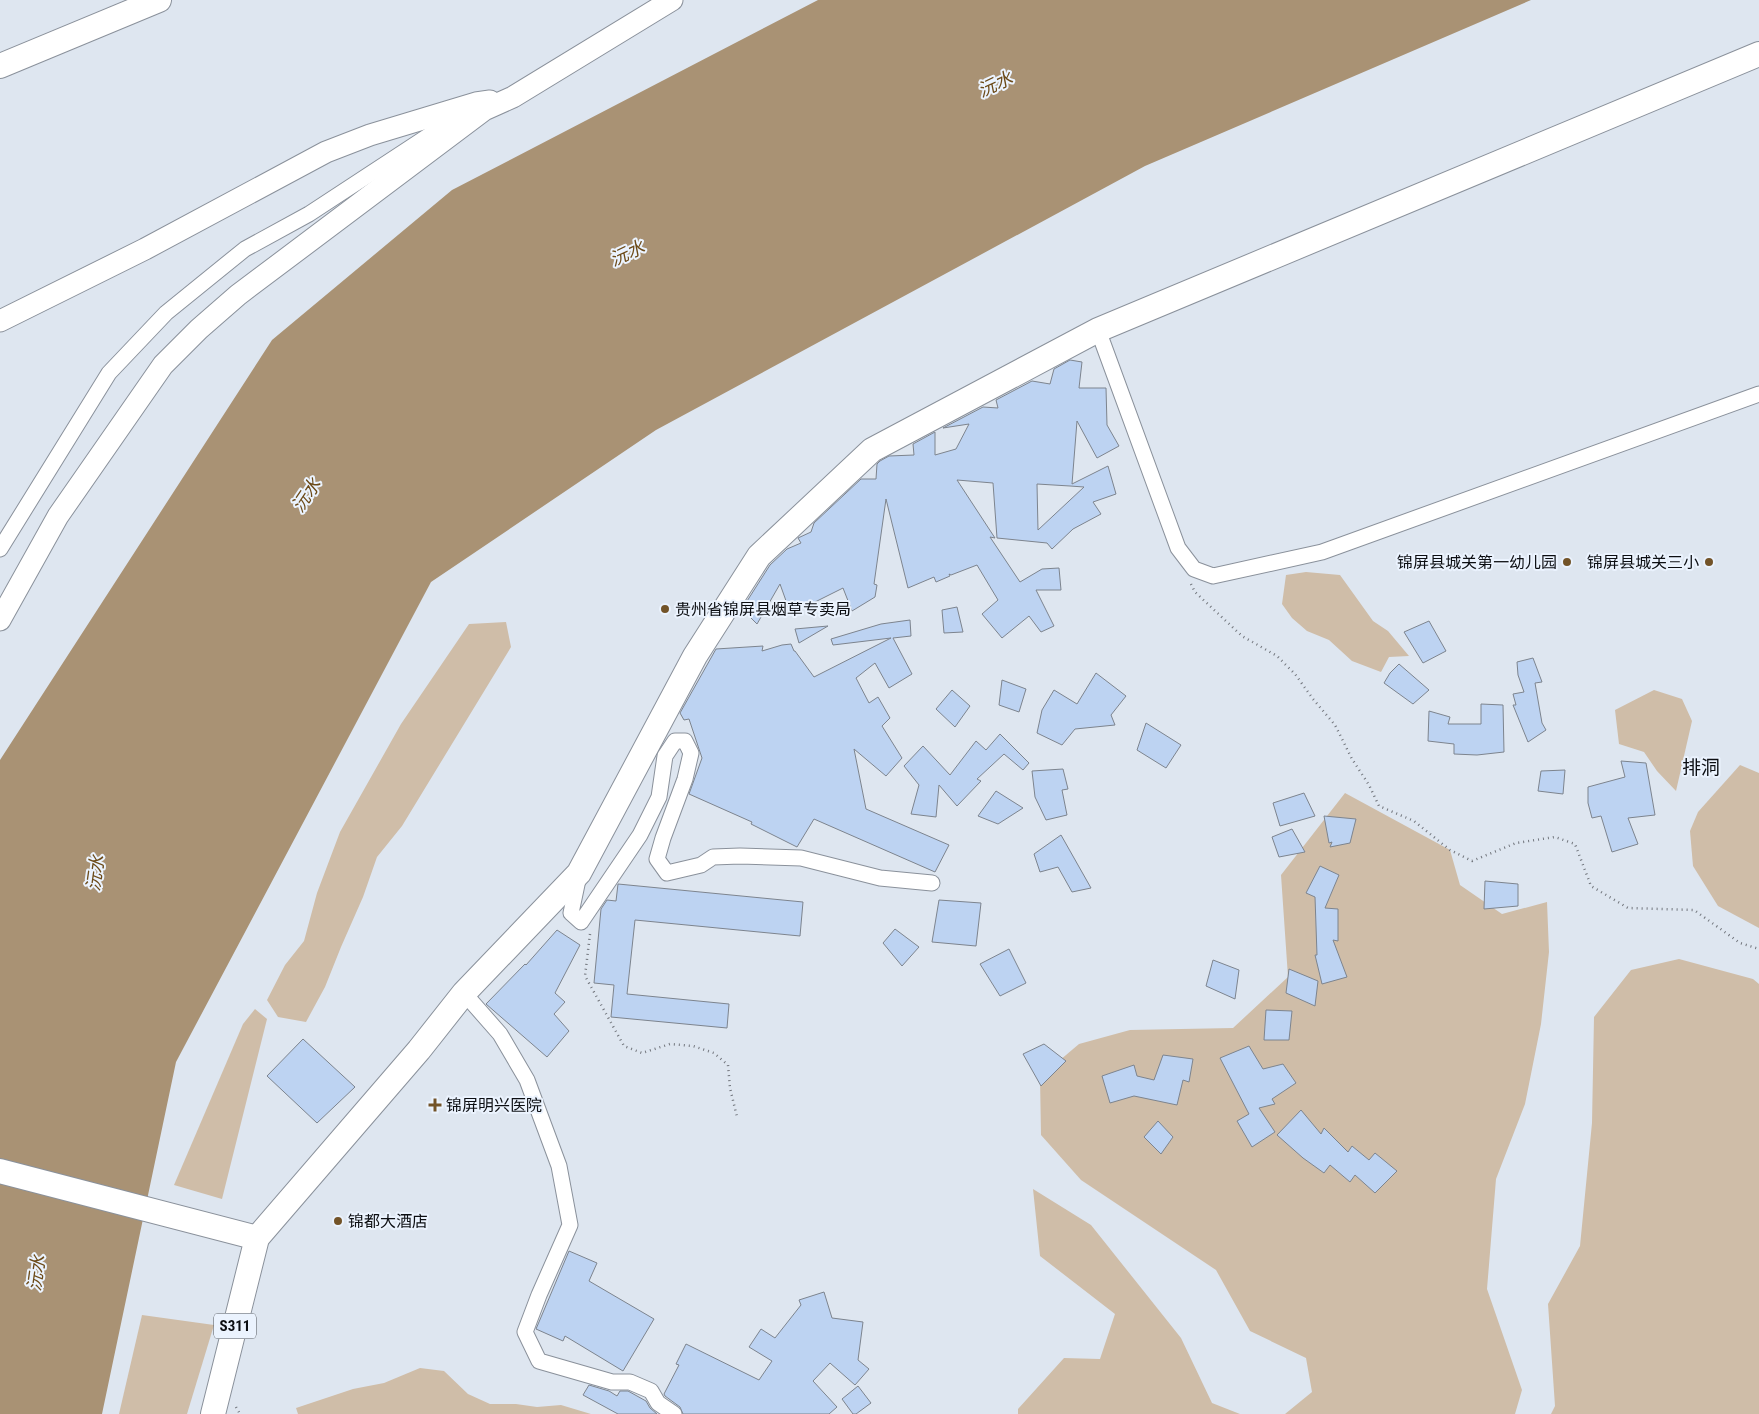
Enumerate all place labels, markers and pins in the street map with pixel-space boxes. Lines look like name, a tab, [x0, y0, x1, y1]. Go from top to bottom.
place label: 锦屏县城关第一幼儿园	[1397, 553, 1557, 572]
place label: 锦屏县城关三小	[1587, 553, 1699, 572]
marker: 锦屏县城关第一幼儿园	[1561, 556, 1573, 568]
marker: 锦屏县城关三小	[1703, 556, 1715, 568]
place label: 贵州省锦屏县烟草专卖局	[675, 600, 851, 619]
marker: 贵州省锦屏县烟草专卖局	[659, 603, 671, 615]
place label: 锦屏明兴医院	[446, 1096, 542, 1115]
marker: 锦屏明兴医院	[428, 1098, 442, 1112]
place label: 锦都大酒店	[348, 1212, 428, 1231]
marker: 锦都大酒店	[332, 1215, 344, 1227]

